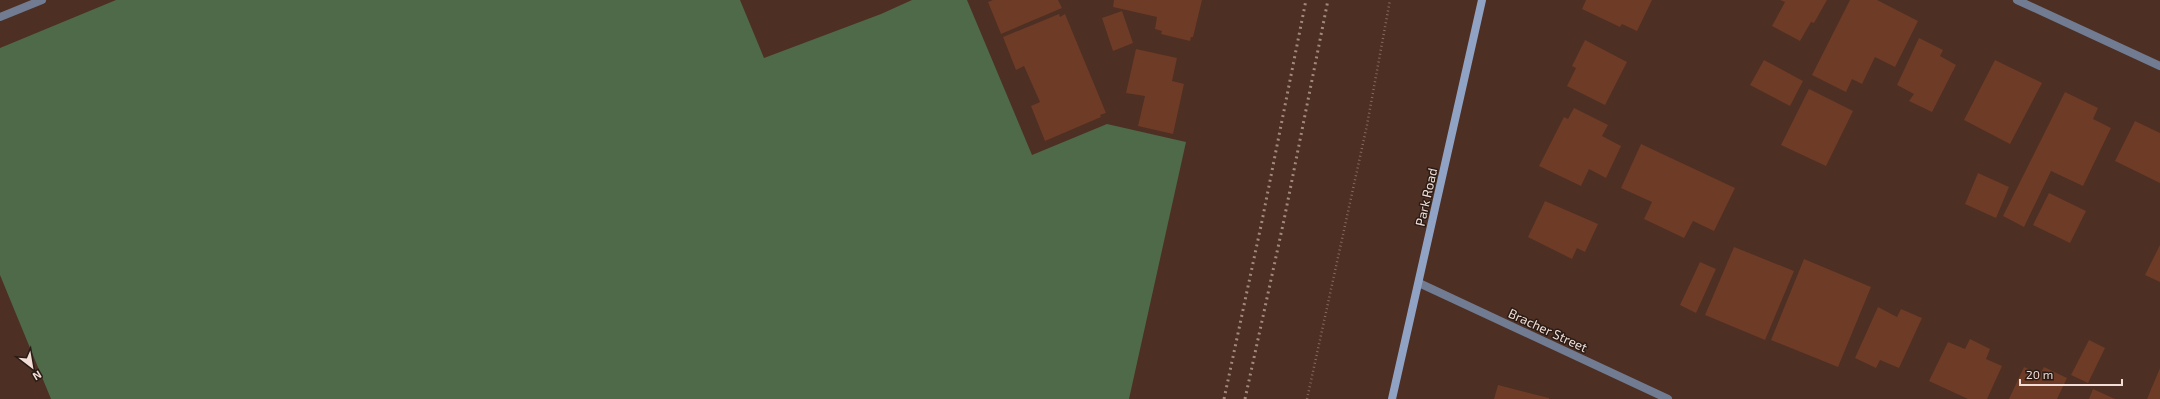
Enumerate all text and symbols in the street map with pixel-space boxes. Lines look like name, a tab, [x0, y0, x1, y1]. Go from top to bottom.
street label: Park Road	[1412, 166, 1440, 228]
street label: Bracher Street	[1506, 305, 1590, 355]
north arrow	[12, 347, 52, 387]
scale bar	[2020, 361, 2122, 387]
text: 20 m	[2026, 367, 2053, 381]
text: N	[31, 368, 44, 384]

